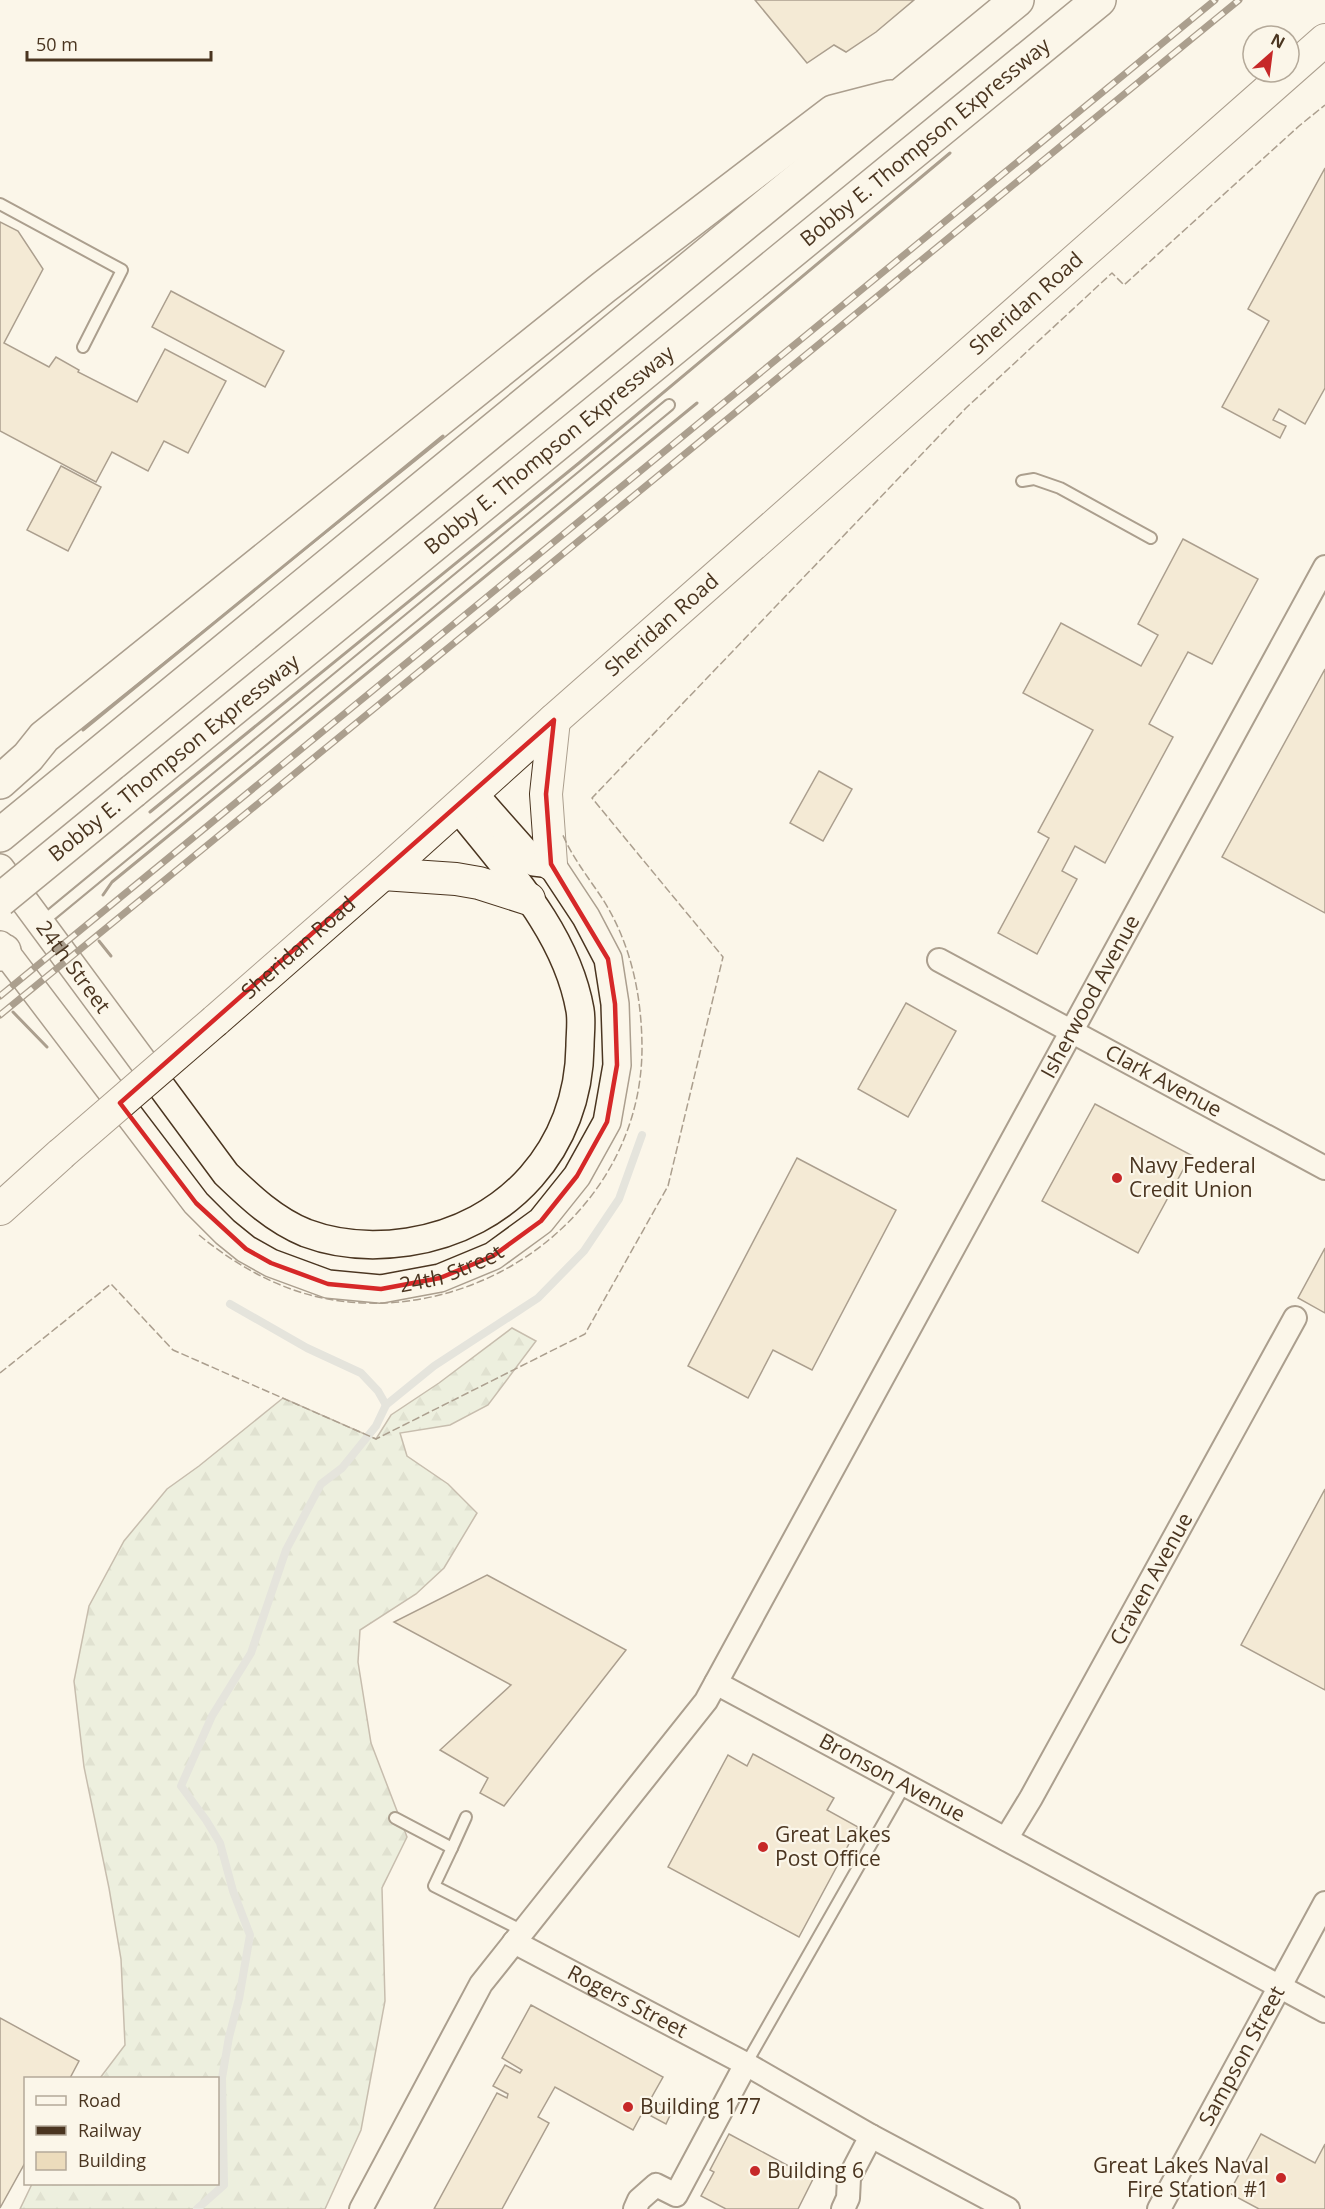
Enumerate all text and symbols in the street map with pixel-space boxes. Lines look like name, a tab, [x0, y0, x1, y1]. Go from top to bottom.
scale bar	[27, 24, 212, 62]
north arrow	[1241, 24, 1301, 84]
text: N	[1267, 28, 1289, 54]
street label: Bobby E. Thompson Expressway	[794, 30, 1056, 252]
text: 50 m	[36, 32, 78, 56]
street label: Sheridan Road	[963, 245, 1088, 361]
street label: Bobby E. Thompson Expressway	[418, 338, 680, 560]
street label: Sheridan Road	[598, 566, 724, 682]
street label: Bobby E. Thompson Expressway	[42, 647, 305, 867]
street label: Sheridan Road	[235, 889, 361, 1005]
street label: Isherwood Avenue	[1034, 909, 1146, 1083]
street label: 24th Street	[30, 914, 117, 1018]
street label: Clark Avenue	[1101, 1037, 1227, 1123]
place label: Navy Federal Credit Union	[1129, 1151, 1256, 1203]
marker: Navy Federal Credit Union	[1110, 1171, 1124, 1185]
street label: 24th Street	[397, 1238, 509, 1298]
street label: Craven Avenue	[1103, 1507, 1198, 1650]
street label: Bronson Avenue	[815, 1726, 970, 1828]
place label: Great Lakes Post Office	[775, 1820, 891, 1872]
marker: Great Lakes Post Office	[756, 1840, 770, 1854]
street label: Rogers Street	[563, 1958, 693, 2044]
street label: Sampson Street	[1192, 1981, 1290, 2130]
legend	[24, 2077, 219, 2185]
text: Road	[78, 2088, 121, 2112]
place label: Building 177	[640, 2092, 761, 2120]
marker: Building 177	[621, 2100, 635, 2114]
text: Railway	[78, 2118, 142, 2142]
text: Building	[78, 2148, 146, 2172]
place label: Great Lakes Naval Fire Station #1	[1093, 2151, 1269, 2203]
place label: Building 6	[767, 2156, 864, 2184]
marker: Building 6	[748, 2164, 762, 2178]
marker: Great Lakes Naval Fire Station #1	[1274, 2171, 1288, 2185]

